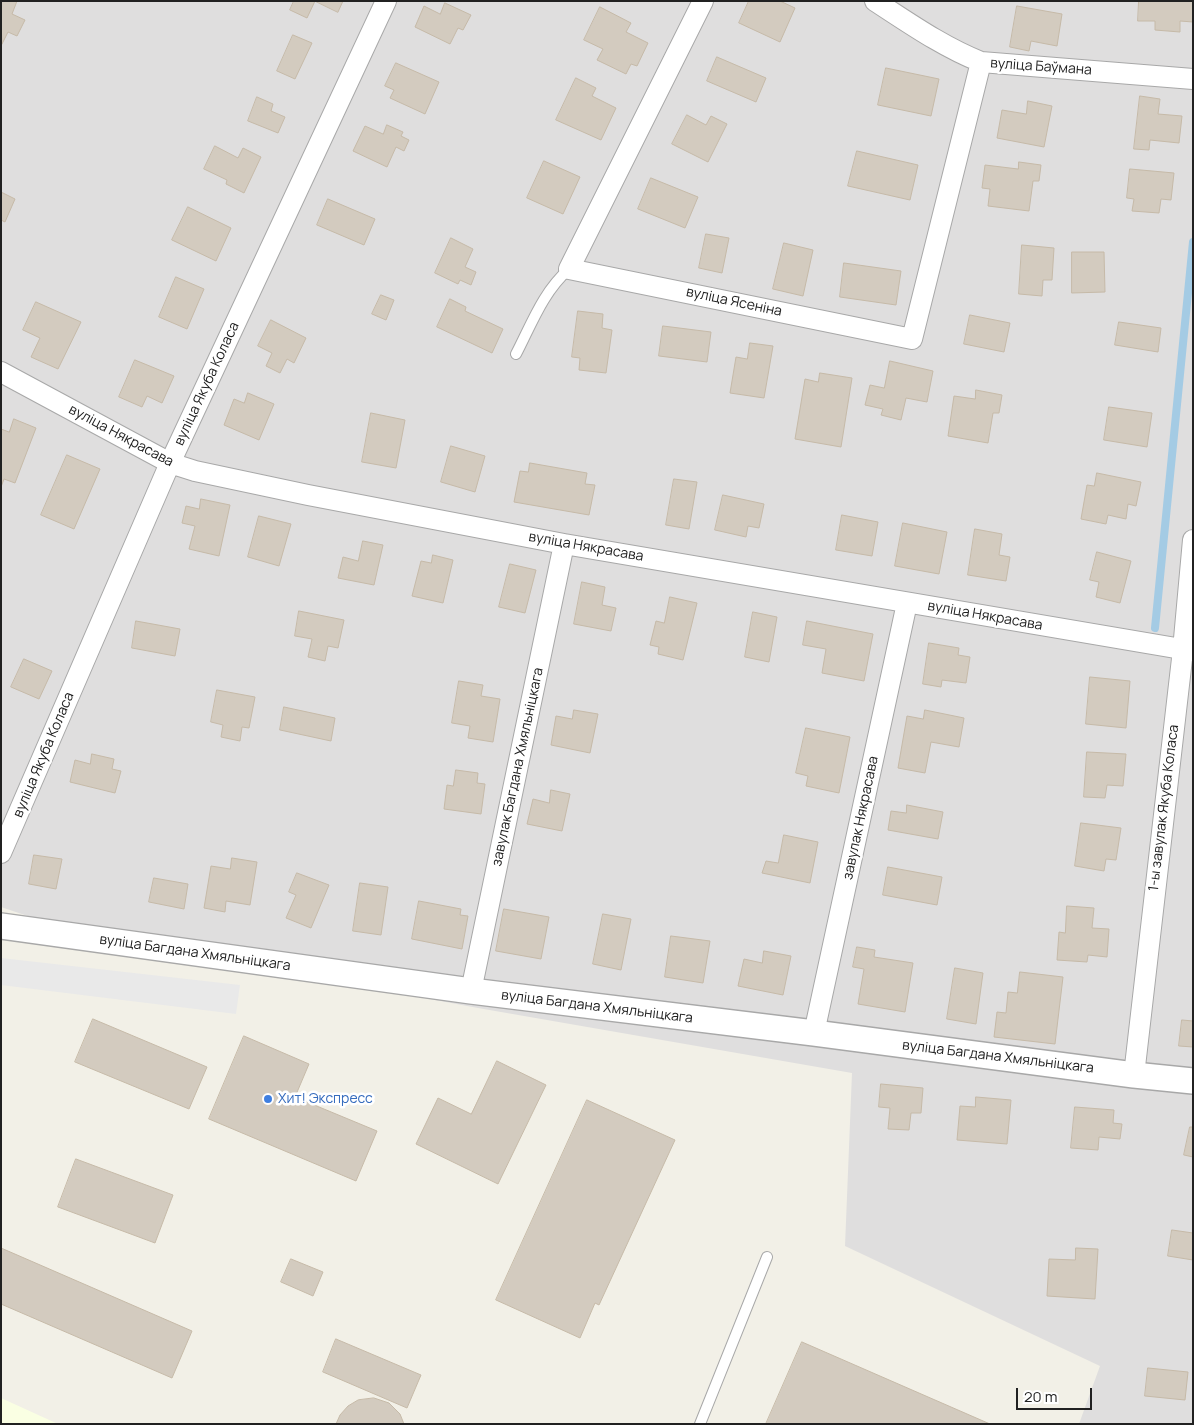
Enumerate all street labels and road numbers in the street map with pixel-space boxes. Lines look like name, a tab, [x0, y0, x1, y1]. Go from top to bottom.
street label: вуліца Баўмана	[990, 55, 1092, 79]
street label: вуліца Ясеніна	[685, 284, 783, 320]
street label: вуліца Якуба Коласа	[171, 320, 243, 448]
street label: вуліца Някрасава	[66, 401, 176, 471]
street label: вуліца Някрасава	[527, 529, 645, 565]
street label: вуліца Някрасава	[926, 598, 1044, 634]
street label: завулак Багдана Хмяльніцкага	[489, 666, 547, 868]
street label: вуліца Якуба Коласа	[10, 690, 78, 820]
street label: 1-ы завулак Якуба Коласа	[1145, 724, 1183, 892]
street label: завулак Някрасава	[840, 755, 882, 881]
street label: вуліца Багдана Хмяльніцкага	[98, 931, 292, 975]
street label: вуліца Багдана Хмяльніцкага	[500, 987, 694, 1027]
street label: вуліца Багдана Хмяльніцкага	[901, 1037, 1095, 1077]

